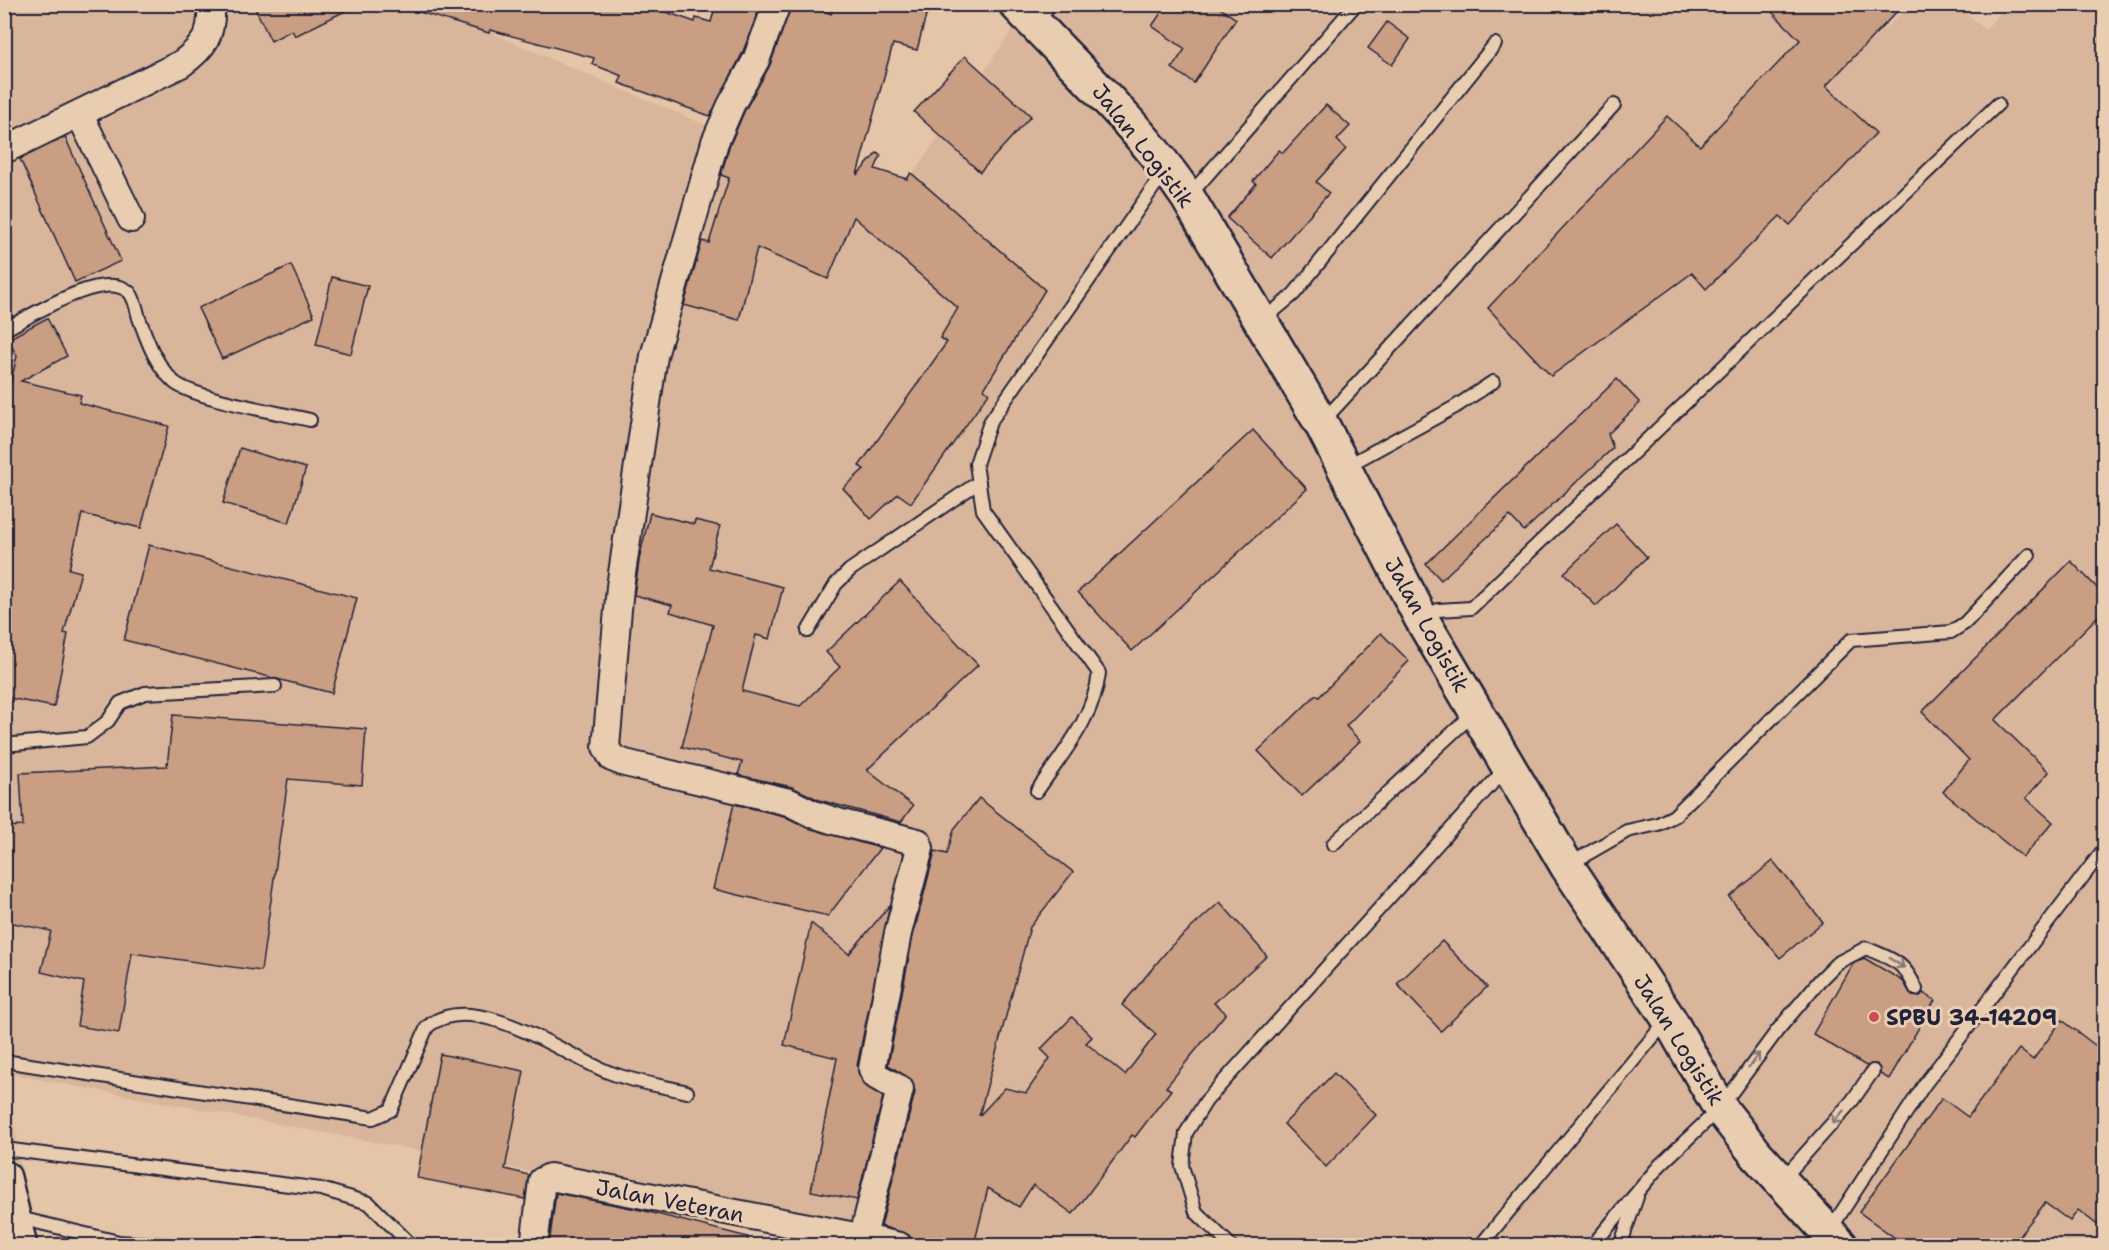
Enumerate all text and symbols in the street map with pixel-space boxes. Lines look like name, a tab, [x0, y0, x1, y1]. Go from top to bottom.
street label: Jalan Logistik	[1085, 78, 1201, 214]
street label: Jalan Logistik	[1378, 552, 1476, 698]
one-way arrow	[1888, 958, 1905, 970]
street label: Jalan Logistik	[1627, 969, 1731, 1111]
place label: SPBU 34-14209	[1886, 1003, 2057, 1032]
marker: SPBU 34-14209	[1867, 1010, 1881, 1024]
one-way arrow	[1748, 1053, 1761, 1069]
one-way arrow	[1831, 1109, 1845, 1124]
street label: Jalan Veteran	[594, 1172, 746, 1230]

